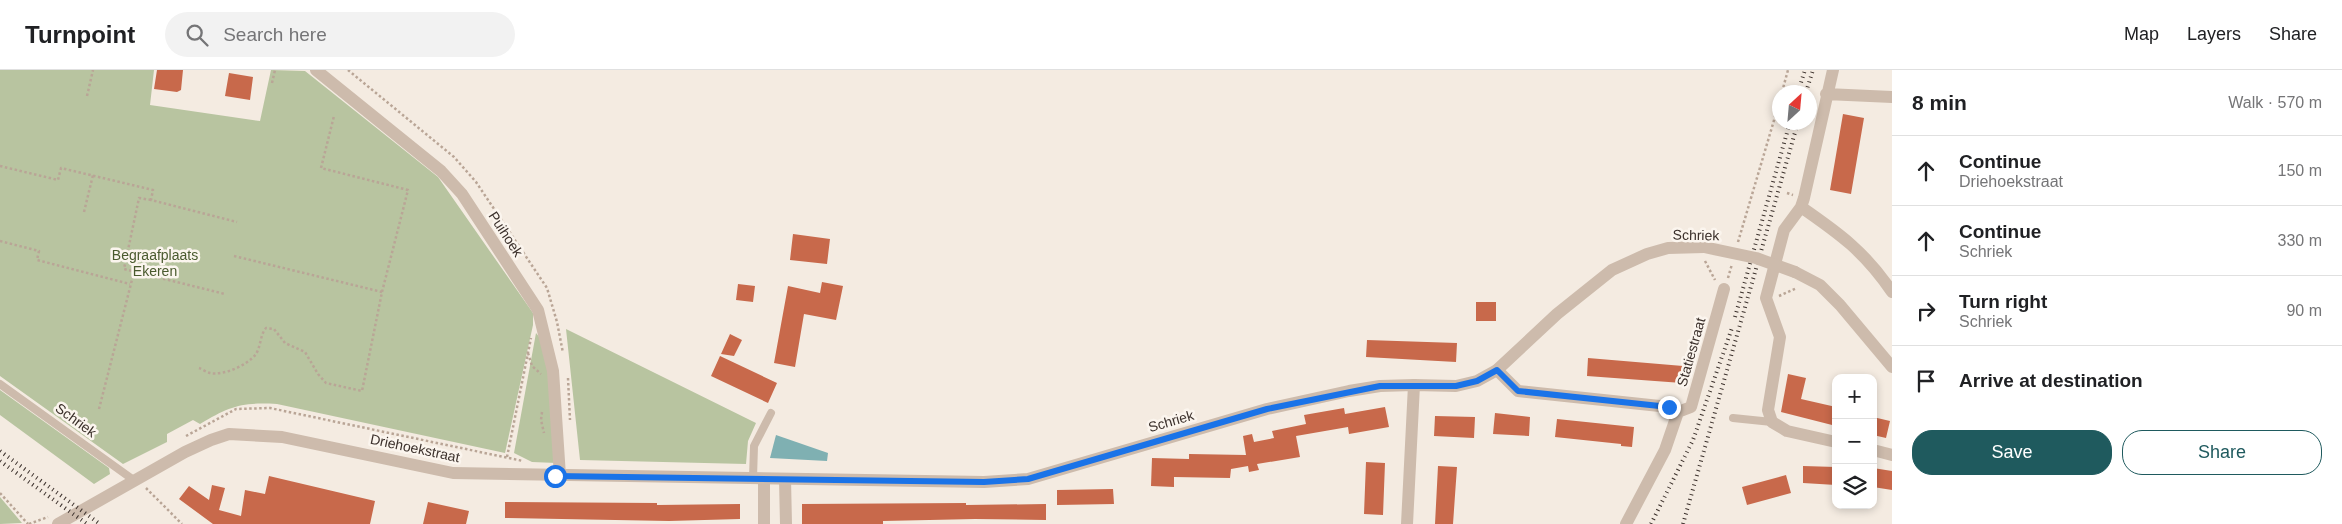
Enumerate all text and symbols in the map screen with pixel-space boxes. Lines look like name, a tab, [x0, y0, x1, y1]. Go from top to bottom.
search box	[165, 12, 515, 57]
text: Turnpoint	[25, 21, 135, 48]
icon: search	[183, 21, 211, 49]
text: Search here	[223, 24, 327, 45]
text: Map	[2124, 24, 2159, 44]
text: Layers	[2187, 24, 2241, 44]
text: Share	[2269, 24, 2317, 44]
north arrow	[1772, 85, 1817, 130]
text: 8 min	[1912, 91, 1967, 114]
text: Walk · 570 m	[2228, 94, 2322, 111]
text: Continue	[1959, 151, 2041, 172]
icon: ahead	[1912, 157, 1940, 185]
text: 150 m	[2278, 162, 2322, 179]
text: Driehoekstraat	[1959, 173, 2063, 190]
street label: Puihoek	[486, 208, 527, 260]
text: Continue	[1959, 221, 2041, 242]
street label: Schriek	[1673, 227, 1720, 243]
icon: ahead	[1912, 227, 1940, 255]
text: 330 m	[2278, 232, 2322, 249]
text: Schriek	[1959, 243, 2012, 260]
park label: Begraafplaats Ekeren	[112, 247, 198, 279]
text: Turn right	[1959, 291, 2047, 312]
icon: right	[1912, 297, 1940, 325]
text: 90 m	[2286, 302, 2322, 319]
text: Schriek	[1959, 313, 2012, 330]
street label: Statiestraat	[1674, 316, 1708, 388]
icon: arrive	[1912, 367, 1940, 395]
text: Arrive at destination	[1959, 370, 2143, 391]
map controls	[1832, 374, 1877, 509]
button: +	[1832, 374, 1877, 419]
route end	[1658, 396, 1681, 419]
street label: Schriek	[52, 400, 100, 441]
street label: Schriek	[1146, 407, 1197, 435]
button: −	[1832, 419, 1877, 464]
button: Save	[1912, 430, 2112, 475]
button: Share	[2122, 430, 2322, 475]
street label: Driehoekstraat	[369, 431, 461, 465]
button: layers	[1832, 464, 1877, 509]
route start	[544, 465, 567, 488]

